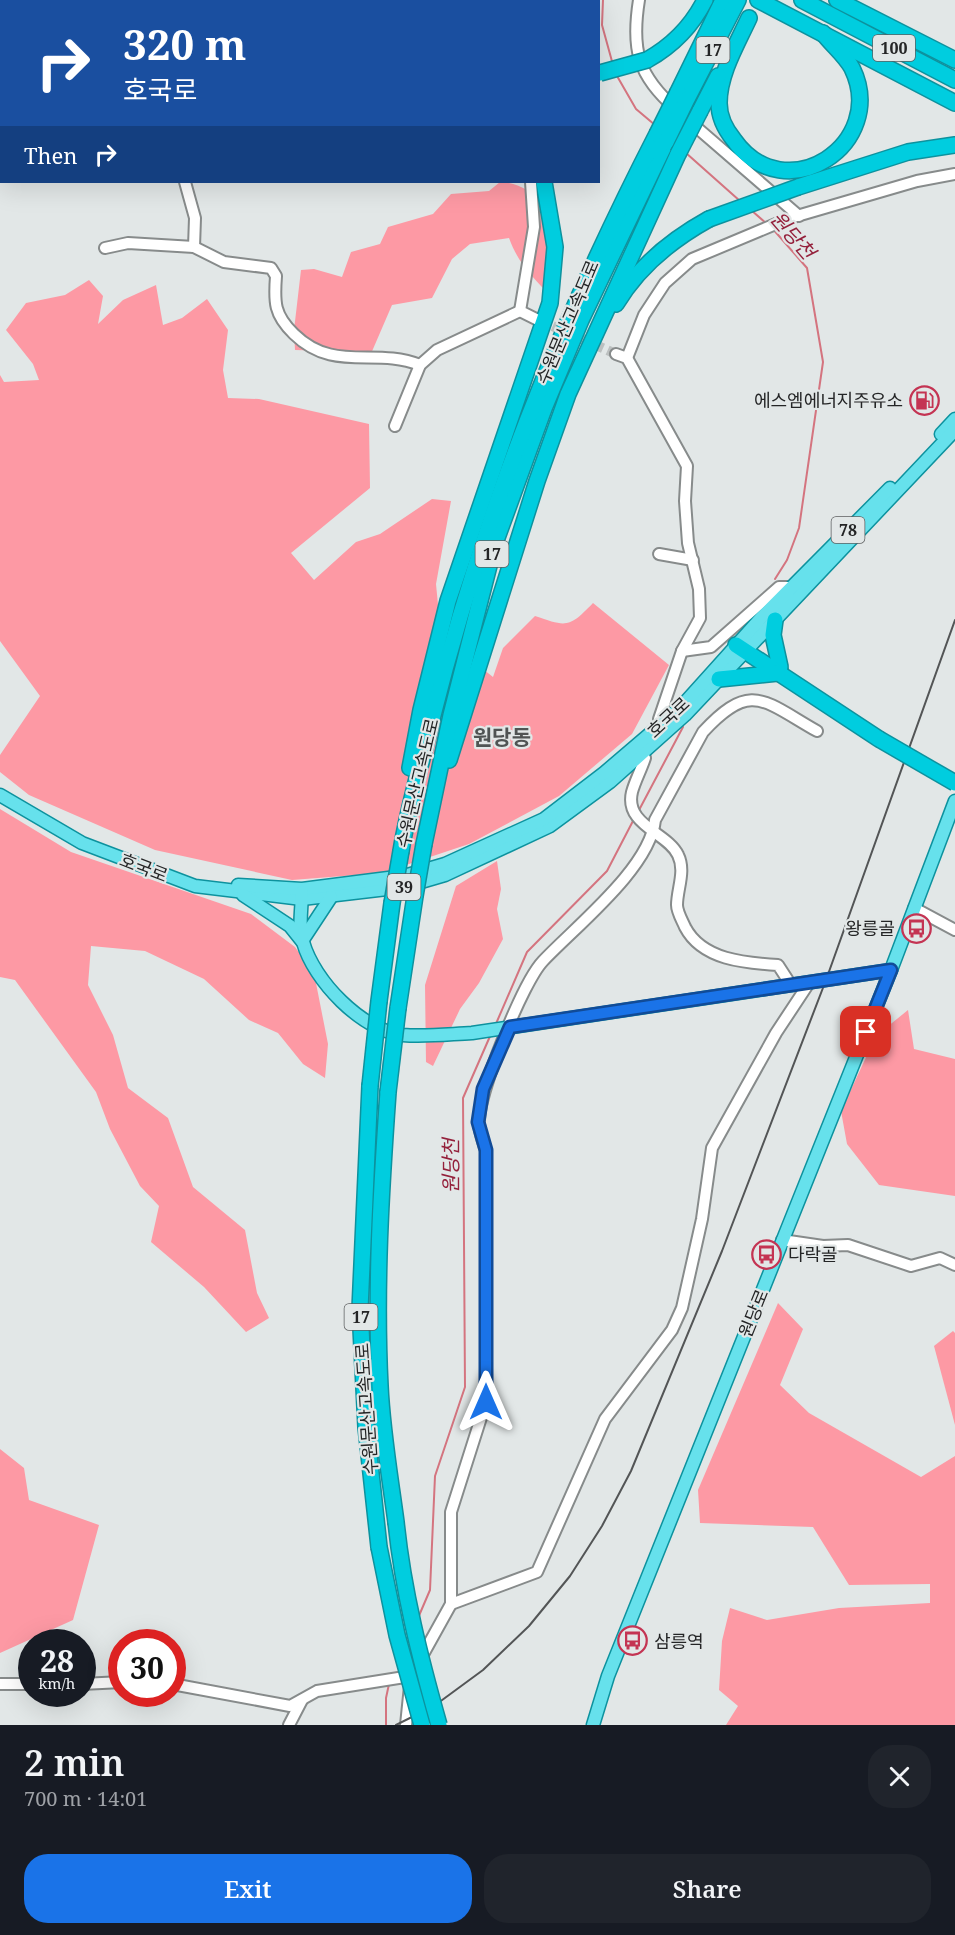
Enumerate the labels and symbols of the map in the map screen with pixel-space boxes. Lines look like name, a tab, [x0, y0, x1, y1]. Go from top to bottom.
road number: 100	[873, 35, 915, 61]
road number: 17	[696, 37, 730, 63]
water label: 원당천	[765, 205, 823, 267]
street label: 수원문산고속도로	[530, 256, 604, 388]
fuel station icon: 에스엠에너지주유소	[908, 384, 940, 416]
place label: 에스엠에너지주유소	[754, 388, 903, 412]
road number: 78	[832, 517, 864, 543]
road number: 17	[476, 541, 508, 567]
street label: 호국로	[642, 691, 694, 743]
street label: 수원문산고속도로	[390, 716, 444, 850]
district label: 원당동	[473, 723, 531, 751]
street label: 호국로	[117, 847, 171, 887]
road number: 39	[388, 874, 420, 900]
bus stop icon: 왕릉골	[900, 912, 932, 944]
place label: 왕릉골	[845, 916, 895, 940]
pin	[840, 1006, 891, 1057]
water label: 원당천	[437, 1136, 464, 1194]
bus stop icon: 다락골	[751, 1238, 783, 1270]
place label: 다락골	[788, 1242, 838, 1266]
street label: 원당로	[733, 1285, 773, 1341]
road number: 17	[344, 1304, 378, 1330]
street label: 수원문산고속도로	[349, 1342, 383, 1476]
position arrow	[454, 1370, 518, 1434]
bus stop icon: 삼릉역	[617, 1625, 649, 1657]
speed limit sign: 30	[108, 1629, 186, 1707]
place label: 삼릉역	[654, 1629, 704, 1653]

